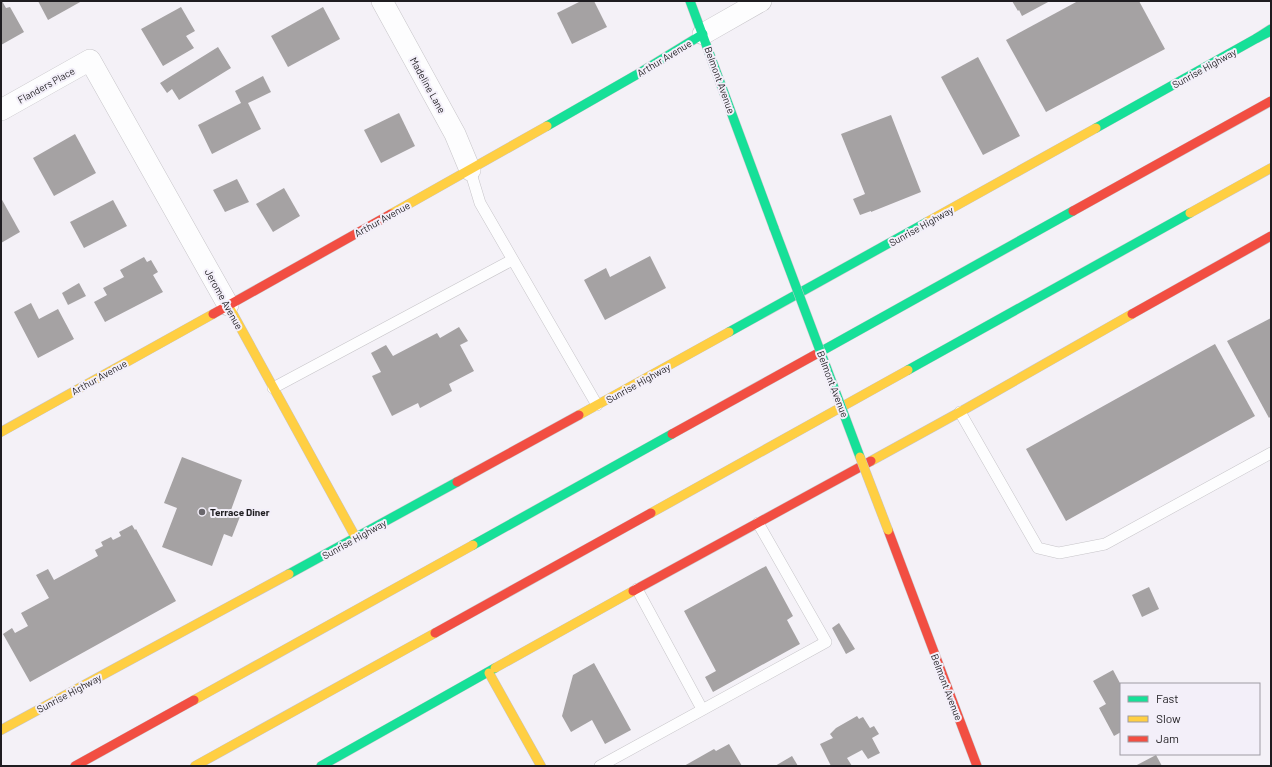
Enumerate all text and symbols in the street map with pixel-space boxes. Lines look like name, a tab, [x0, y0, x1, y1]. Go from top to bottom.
street label: Arthur Avenue	[634, 37, 694, 79]
street label: Belmont Avenue	[702, 45, 738, 115]
street label: Sunrise Highway	[1170, 45, 1238, 91]
street label: Madeline Lane	[408, 55, 448, 115]
street label: Flanders Place	[15, 64, 77, 106]
street label: Arthur Avenue	[352, 199, 412, 239]
street label: Sunrise Highway	[887, 203, 955, 249]
street label: Jerome Avenue	[202, 267, 246, 331]
street label: Belmont Avenue	[815, 349, 851, 419]
street label: Arthur Avenue	[69, 357, 129, 397]
street label: Sunrise Highway	[604, 360, 672, 406]
place label: Terrace Diner	[210, 506, 270, 518]
marker: Terrace Diner	[197, 507, 207, 517]
street label: Sunrise Highway	[320, 516, 388, 562]
street label: Belmont Avenue	[929, 652, 965, 722]
street label: Sunrise Highway	[35, 671, 104, 715]
legend	[1120, 683, 1260, 755]
text: Fast	[1156, 691, 1179, 705]
text: Slow	[1156, 711, 1181, 725]
text: Jam	[1156, 731, 1179, 745]

